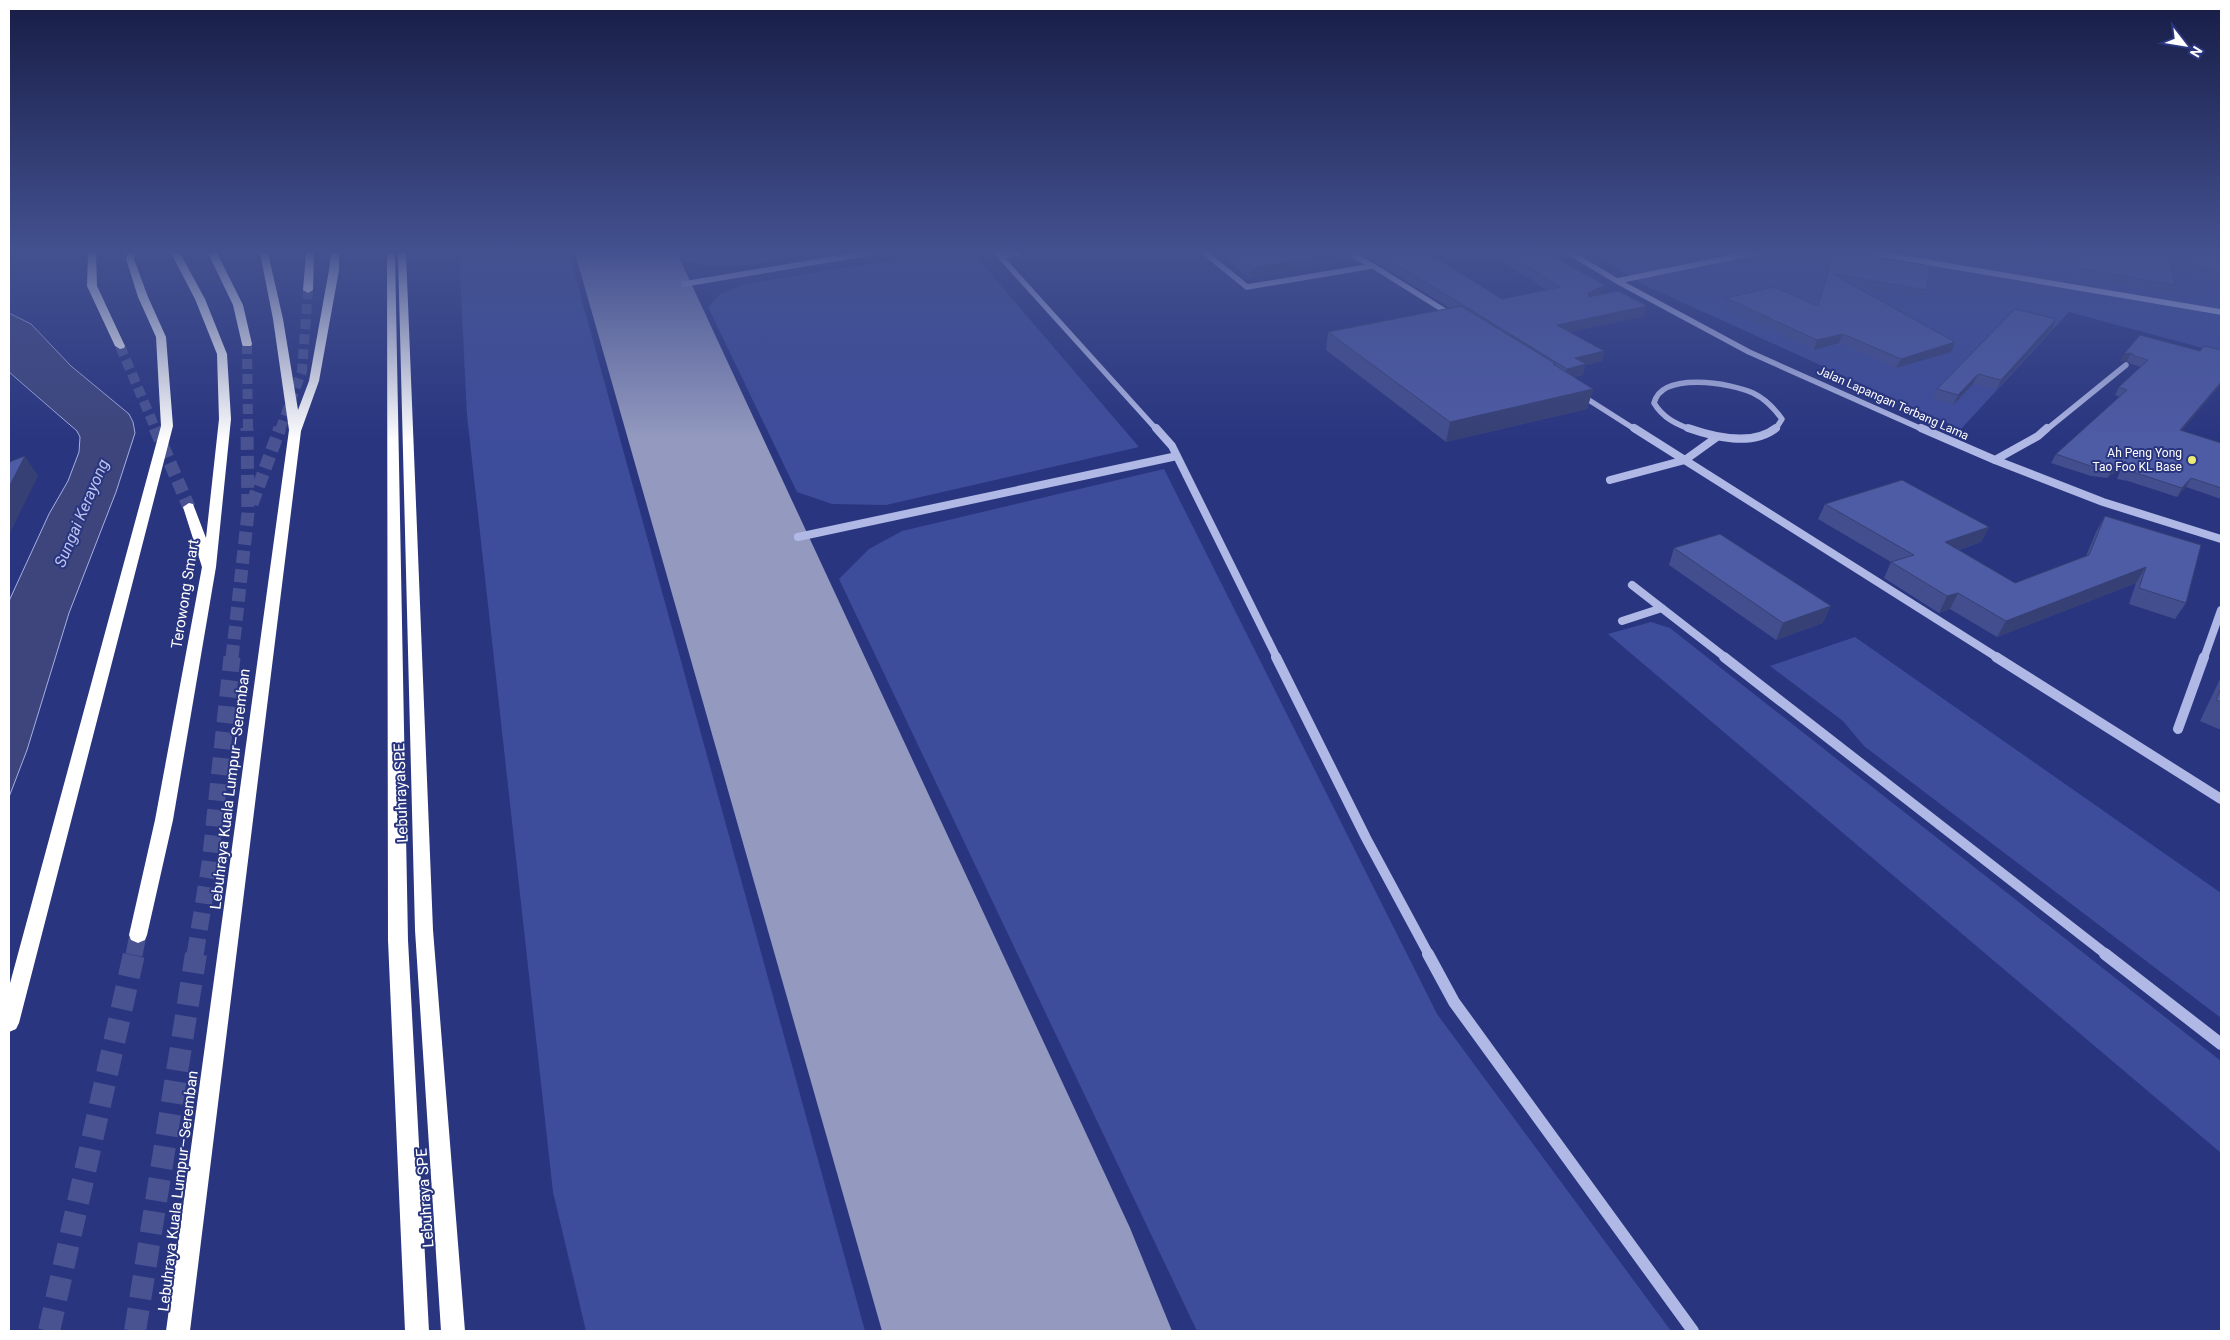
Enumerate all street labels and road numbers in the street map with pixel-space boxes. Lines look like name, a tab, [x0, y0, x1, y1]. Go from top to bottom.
street label: Jalan Lapangan Terbang Lama	[1815, 363, 1971, 443]
street label: Terowong Smart	[167, 538, 203, 650]
street label: Lebuhraya Kuala Lumpur–Seremban	[206, 668, 254, 910]
street label: Lebuhraya SPE	[390, 742, 412, 843]
street label: Lebuhraya Kuala Lumpur–Seremban	[154, 1070, 202, 1312]
street label: Lebuhraya SPE	[413, 1147, 437, 1248]

